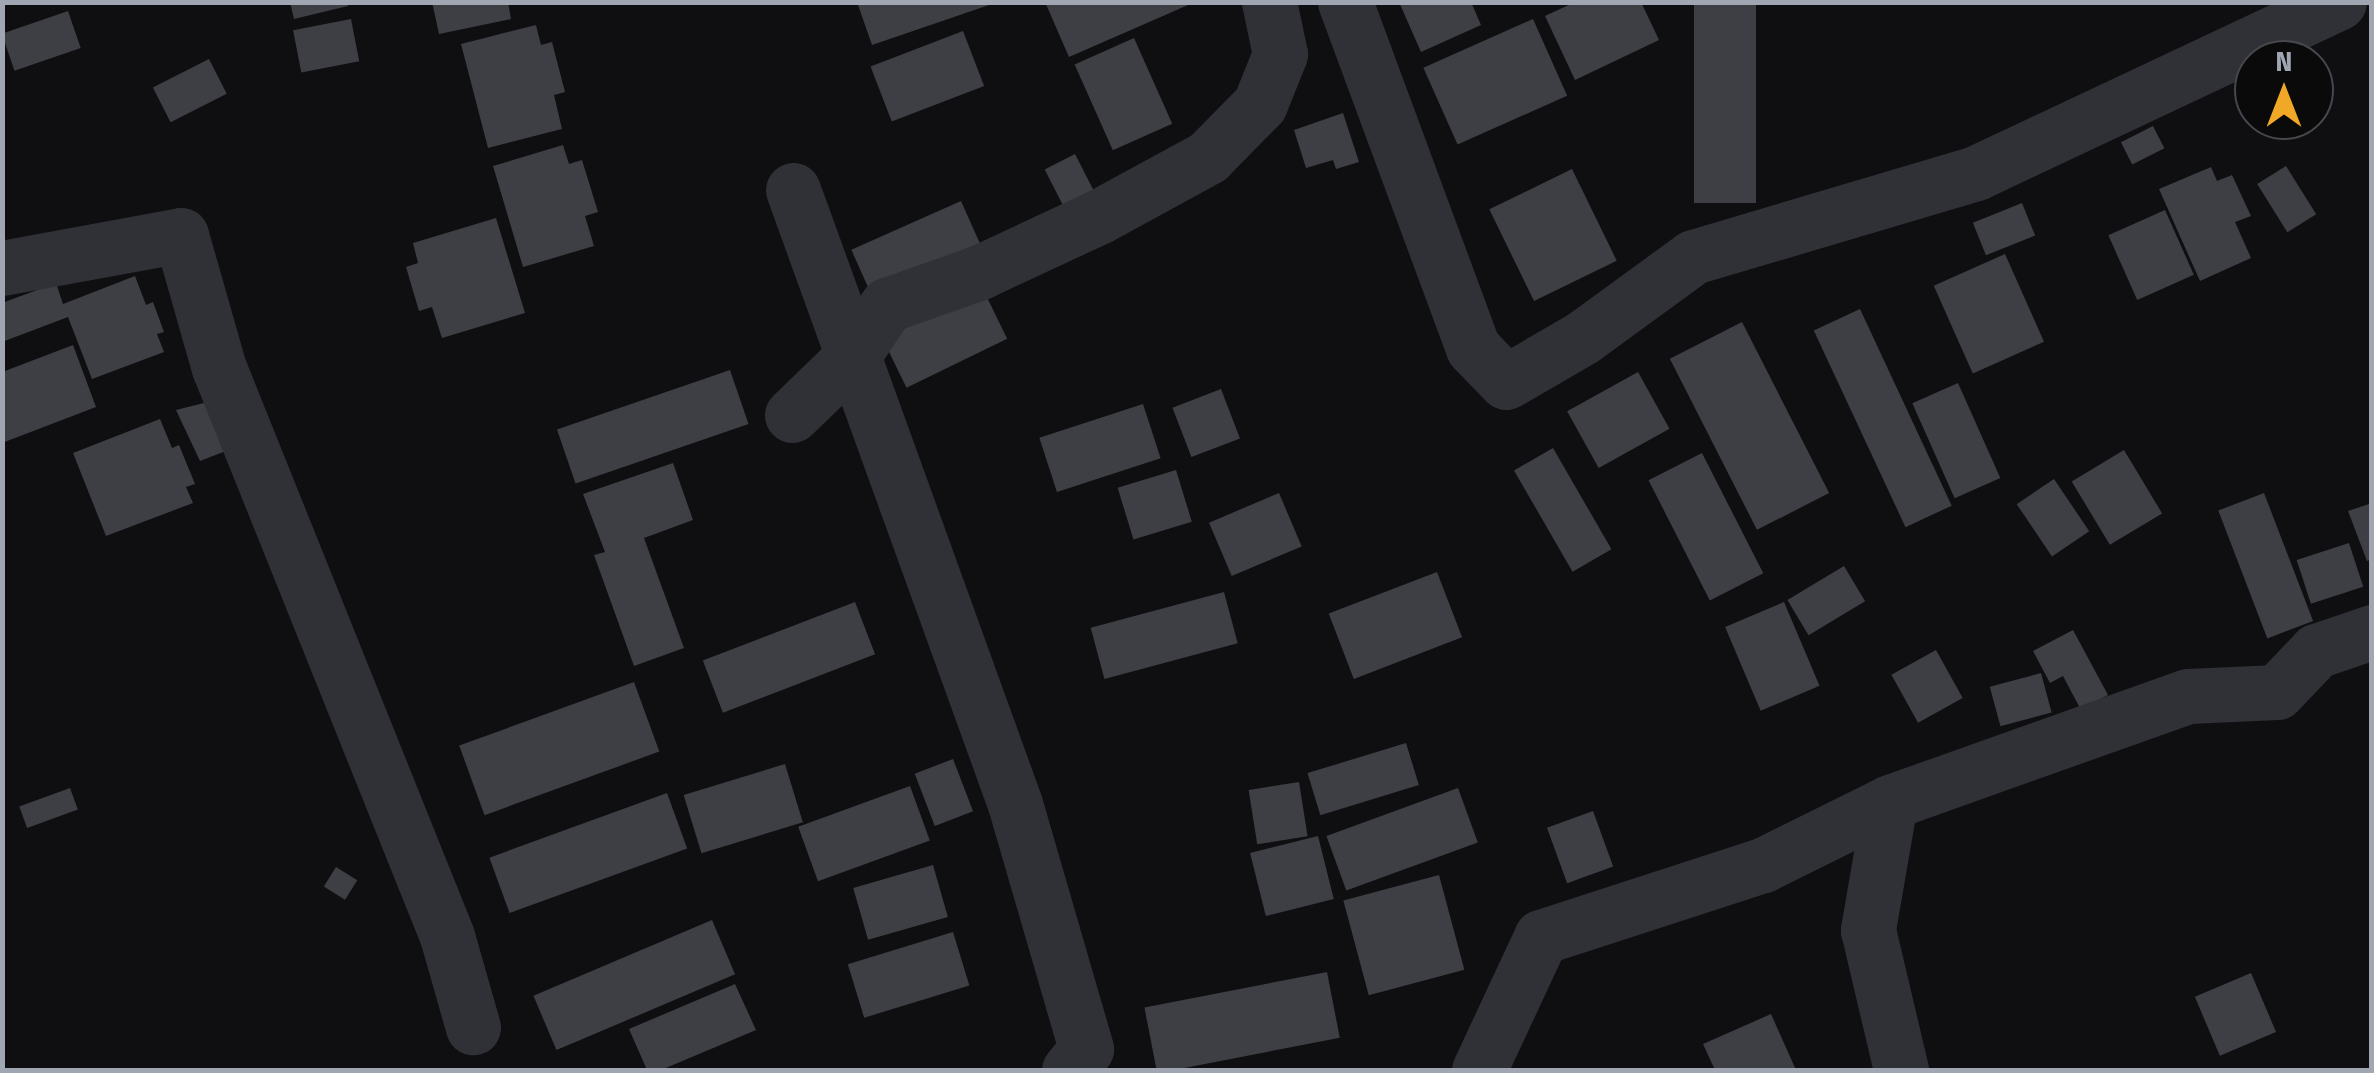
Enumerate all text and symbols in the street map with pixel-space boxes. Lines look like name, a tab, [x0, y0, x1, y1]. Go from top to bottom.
north arrow	[2234, 40, 2334, 140]
text: N	[2276, 45, 2292, 78]

